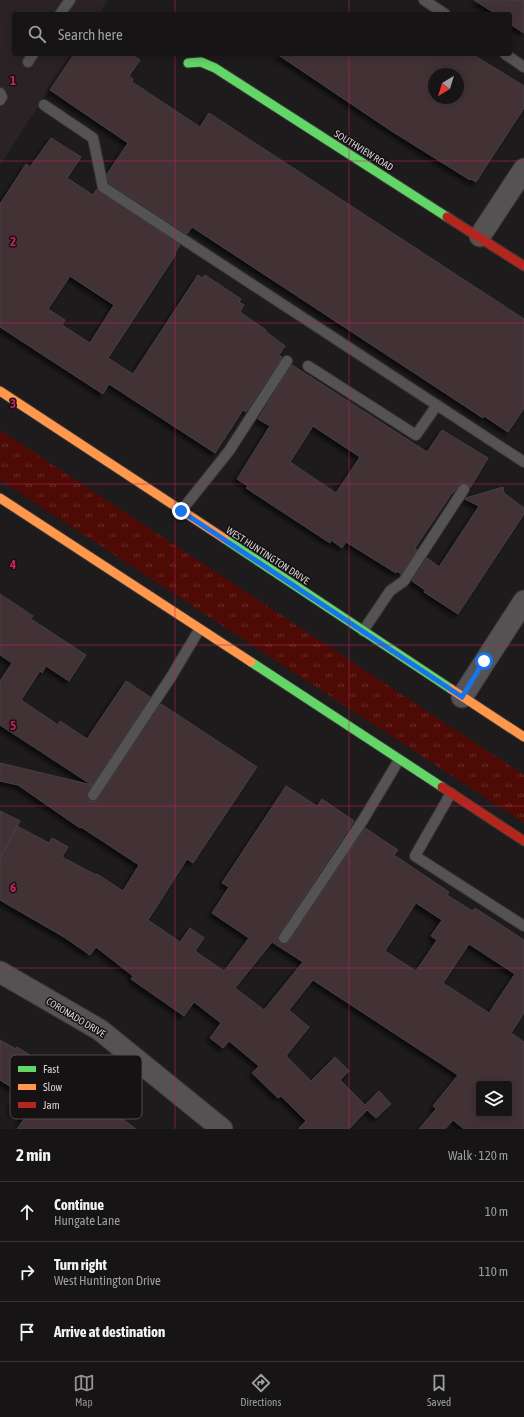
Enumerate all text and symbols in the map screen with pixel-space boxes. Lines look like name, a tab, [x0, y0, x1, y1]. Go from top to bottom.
search box	[12, 12, 512, 56]
icon: search	[26, 23, 48, 45]
text: Search here	[58, 26, 123, 43]
north arrow	[428, 68, 464, 104]
text: 1	[10, 73, 16, 88]
street label: SOUTHVIEW ROAD	[332, 128, 396, 173]
text: 2	[10, 234, 16, 249]
text: 3	[10, 396, 16, 411]
route end	[172, 502, 190, 520]
street label: WEST HUNTINGTON DRIVE	[224, 524, 312, 587]
text: 4	[9, 557, 16, 572]
route start	[475, 652, 493, 670]
text: 5	[10, 718, 16, 733]
text: 6	[10, 880, 16, 895]
street label: CORONADO DRIVE	[44, 996, 108, 1040]
legend	[10, 1055, 142, 1119]
text: Fast	[43, 1063, 59, 1075]
text: Slow	[43, 1081, 62, 1093]
map controls	[476, 1081, 512, 1117]
button: layers	[476, 1081, 512, 1117]
text: Jam	[43, 1099, 60, 1111]
text: 2 min	[16, 1145, 51, 1165]
text: Walk · 120 m	[448, 1148, 508, 1163]
text: Continue	[54, 1196, 104, 1213]
icon: ahead	[16, 1201, 38, 1223]
text: 10 m	[485, 1204, 508, 1219]
text: Hungate Lane	[54, 1213, 120, 1228]
text: Turn right	[54, 1256, 107, 1273]
icon: right	[16, 1261, 38, 1283]
text: 110 m	[479, 1264, 508, 1279]
text: West Huntington Drive	[54, 1273, 161, 1288]
icon: arrive	[16, 1321, 38, 1343]
text: Arrive at destination	[54, 1323, 165, 1340]
tab: Map	[73, 1372, 95, 1408]
tab: Directions	[240, 1372, 281, 1408]
tab: Saved	[427, 1372, 451, 1408]

